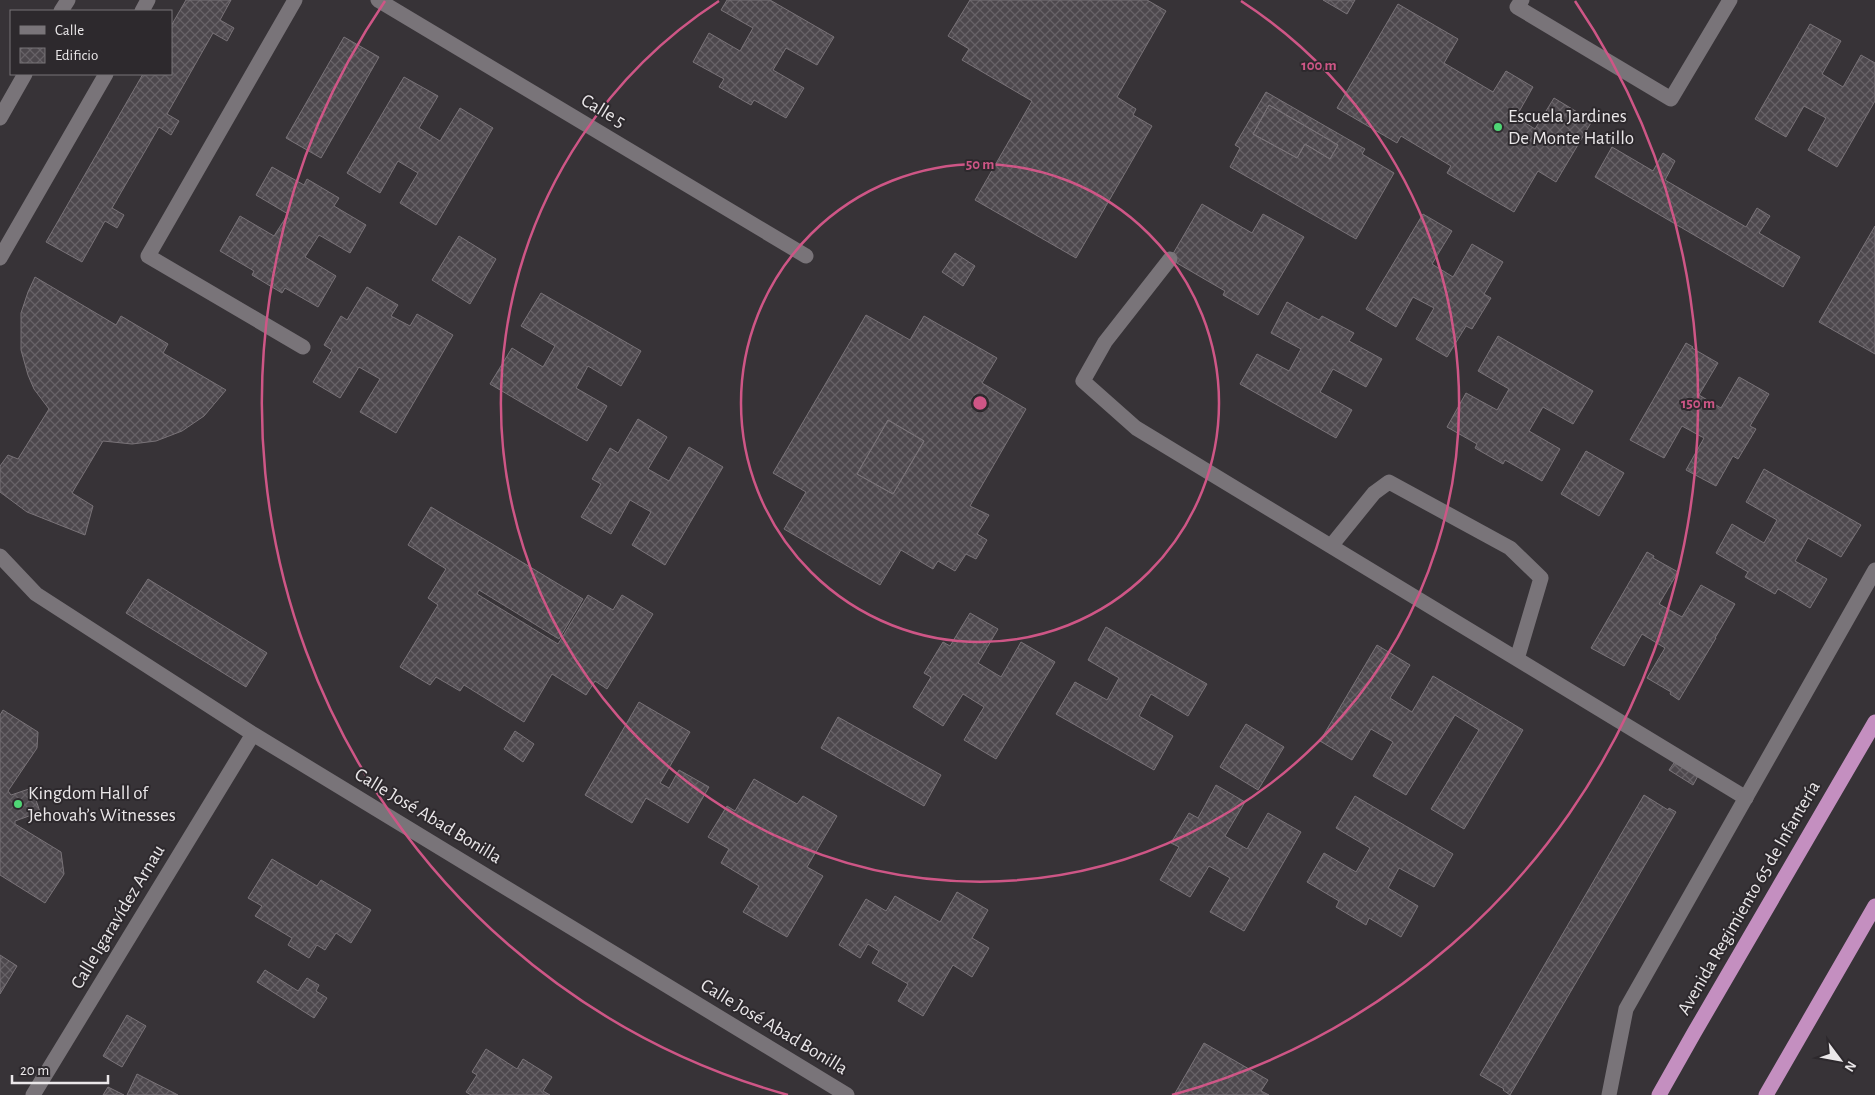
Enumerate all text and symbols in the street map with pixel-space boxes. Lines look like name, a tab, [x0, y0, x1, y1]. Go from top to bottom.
legend	[10, 10, 172, 75]
text: Calle	[55, 23, 84, 38]
text: Edificio	[55, 48, 98, 63]
text: 100 m	[1301, 58, 1337, 73]
street label: Calle 5	[578, 91, 628, 132]
place label: Escuela Jardines De Monte Hatillo	[1508, 107, 1634, 148]
marker: Escuela Jardines De Monte Hatillo	[1492, 121, 1504, 133]
text: 50 m	[966, 157, 994, 172]
centre of rings	[971, 394, 989, 412]
text: 150 m	[1681, 396, 1715, 411]
street label: Calle José Abad Bonilla	[351, 765, 505, 867]
street label: Avenida Regimiento 65 de Infantería	[1674, 778, 1824, 1018]
place label: Kingdom Hall of Jehovah’s Witnesses	[28, 784, 176, 825]
marker: Kingdom Hall of Jehovah’s Witnesses	[12, 798, 24, 810]
street label: Calle Igaravídez Arnau	[68, 842, 169, 992]
street label: Calle José Abad Bonilla	[697, 976, 851, 1078]
north arrow	[1815, 1035, 1865, 1085]
scale bar	[12, 1052, 109, 1084]
text: N	[1842, 1059, 1859, 1074]
text: 20 m	[20, 1063, 49, 1078]

